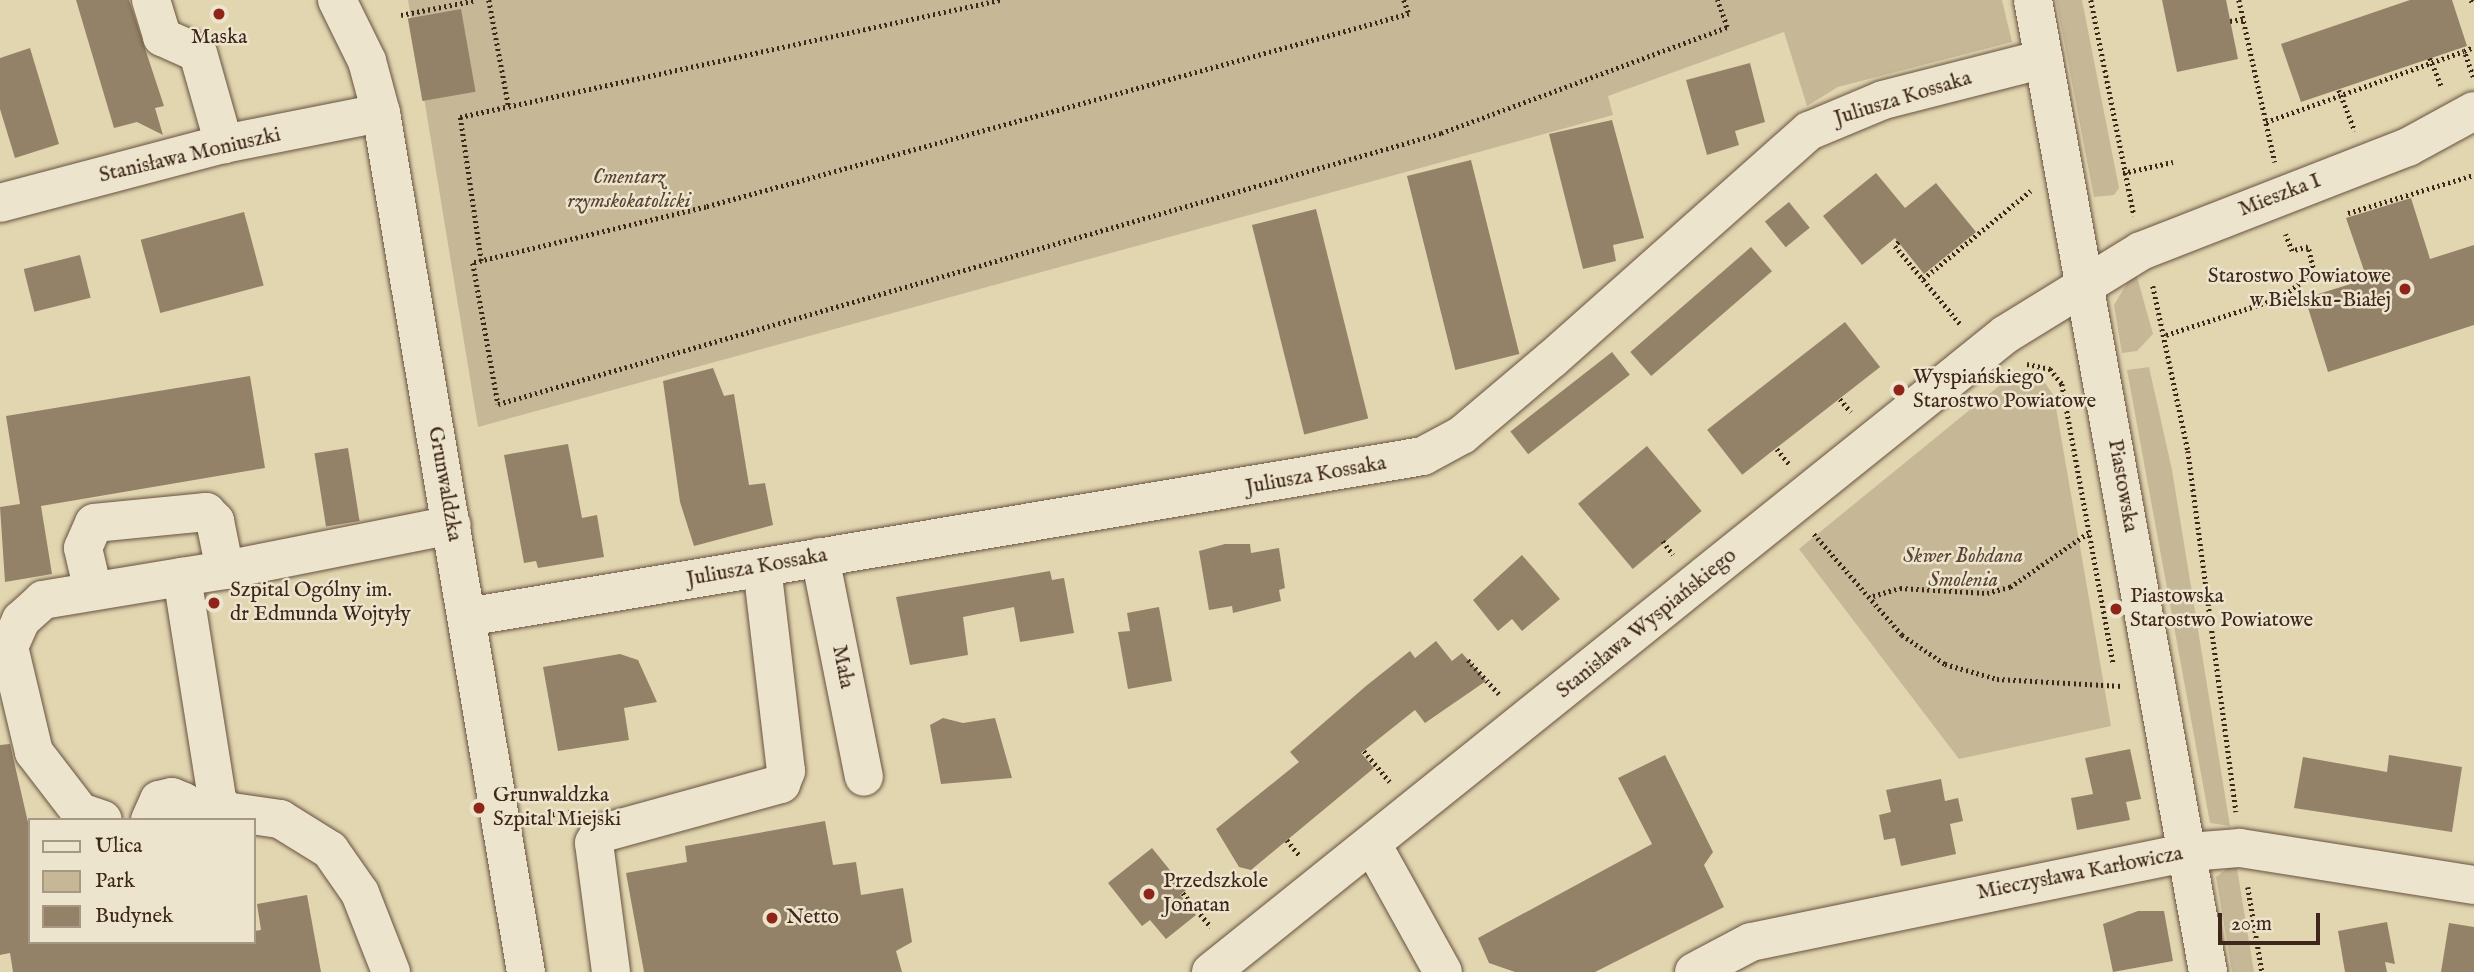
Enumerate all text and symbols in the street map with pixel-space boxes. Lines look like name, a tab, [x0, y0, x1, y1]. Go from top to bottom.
marker: Maska	[211, 6, 227, 22]
place label: Maska	[191, 25, 247, 51]
street label: Juliusza Kossaka	[1831, 66, 1975, 132]
street label: Stanisława Moniuszki	[97, 123, 283, 189]
park label: Cmentarz rzymskokatolicki	[567, 165, 691, 215]
street label: Mieszka I	[2235, 169, 2325, 223]
place label: Starostwo Powiatowe w Bielsku-Białej	[2208, 264, 2391, 314]
marker: Starostwo Powiatowe w Bielsku-Białej	[2397, 281, 2413, 297]
place label: Wyspiańskiego Starostwo Powiatowe	[1913, 365, 2096, 415]
marker: Wyspiańskiego Starostwo Powiatowe	[1891, 382, 1907, 398]
street label: Grunwaldzka	[422, 425, 466, 543]
street label: Piastowska	[2101, 438, 2143, 534]
street label: Juliusza Kossaka	[1244, 451, 1388, 501]
street label: Juliusza Kossaka	[685, 543, 829, 593]
street label: Stanisława Wyspiańskiego	[1552, 544, 1742, 704]
park label: Skwer Bohdana Smolenia	[1903, 544, 2023, 594]
place label: Szpital Ogólny im. dr Edmunda Wojtyły	[230, 578, 411, 628]
place label: Piastowska Starostwo Powiatowe	[2130, 584, 2313, 634]
marker: Szpital Ogólny im. dr Edmunda Wojtyły	[204, 593, 224, 613]
marker: Piastowska Starostwo Powiatowe	[2108, 601, 2124, 617]
street label: Mała	[825, 643, 859, 691]
place label: Grunwaldzka Szpital Miejski	[493, 783, 621, 833]
marker: Grunwaldzka Szpital Miejski	[471, 800, 487, 816]
legend	[28, 818, 256, 944]
text: Ulica	[95, 833, 142, 860]
street label: Mieczysława Karłowicza	[1975, 842, 2185, 906]
text: Park	[95, 868, 135, 895]
place label: Przedszkole Jonatan	[1163, 869, 1268, 919]
marker: Przedszkole Jonatan	[1141, 886, 1157, 902]
scale bar	[2222, 898, 2324, 942]
text: Budynek	[95, 903, 173, 930]
place label: Netto	[786, 905, 839, 931]
marker: Netto	[764, 910, 780, 926]
text: 20 m	[2231, 911, 2272, 938]

